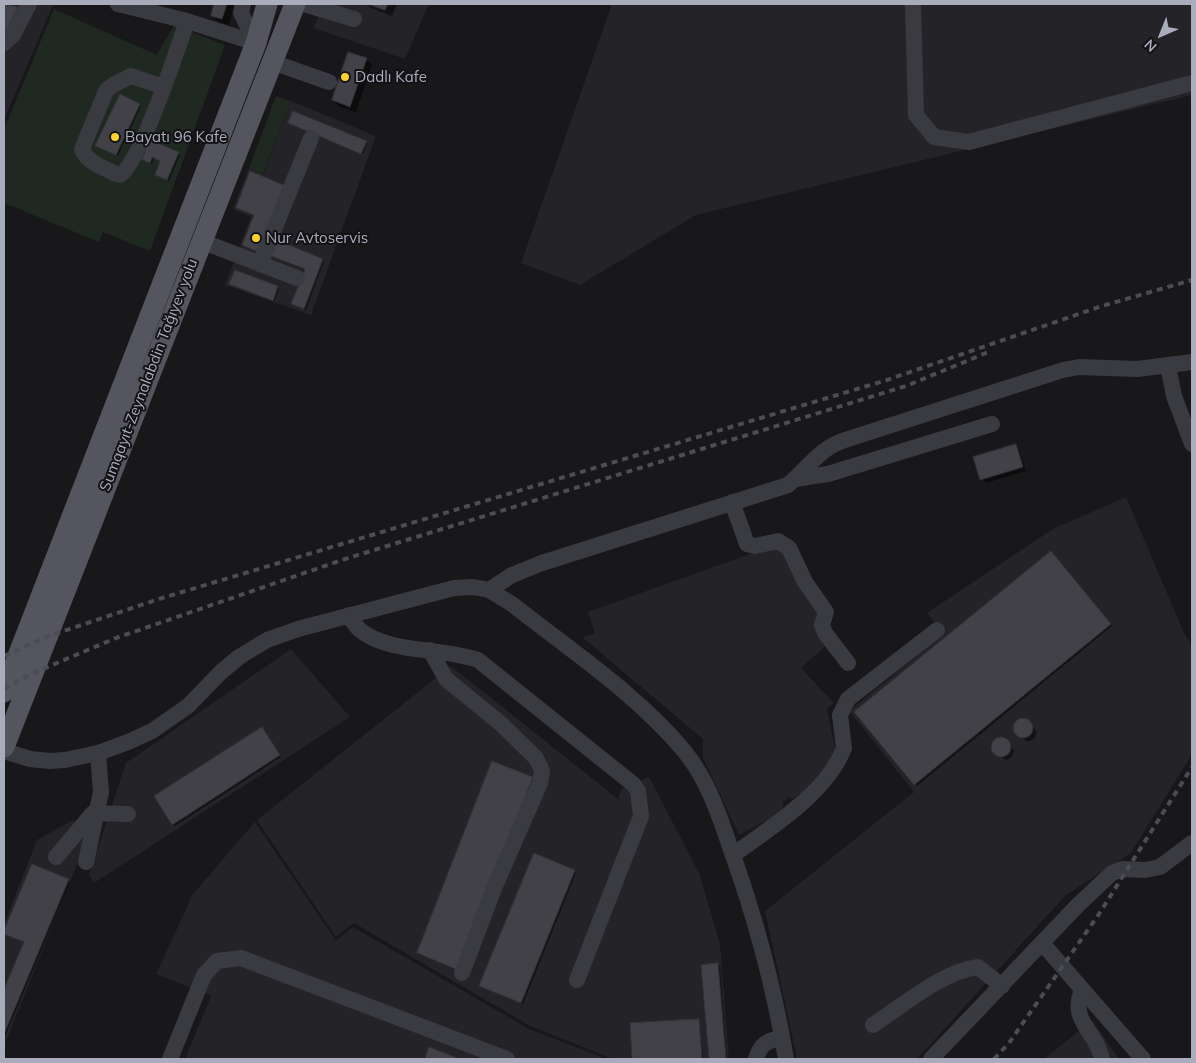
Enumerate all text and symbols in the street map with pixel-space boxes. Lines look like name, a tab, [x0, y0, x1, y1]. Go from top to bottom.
north arrow	[1136, 10, 1186, 60]
text: N	[1141, 36, 1161, 56]
place label: Dadlı Kafe	[355, 68, 427, 86]
marker: Dadlı Kafe	[339, 71, 351, 83]
place label: Bayatı 96 Kafe	[125, 128, 227, 146]
marker: Bayatı 96 Kafe	[109, 131, 121, 143]
place label: Nur Avtoservis	[266, 229, 368, 247]
marker: Nur Avtoservis	[250, 232, 262, 244]
street label: Sumqayıt-Zeynalabdin Tağıyev yolu	[96, 256, 202, 494]

